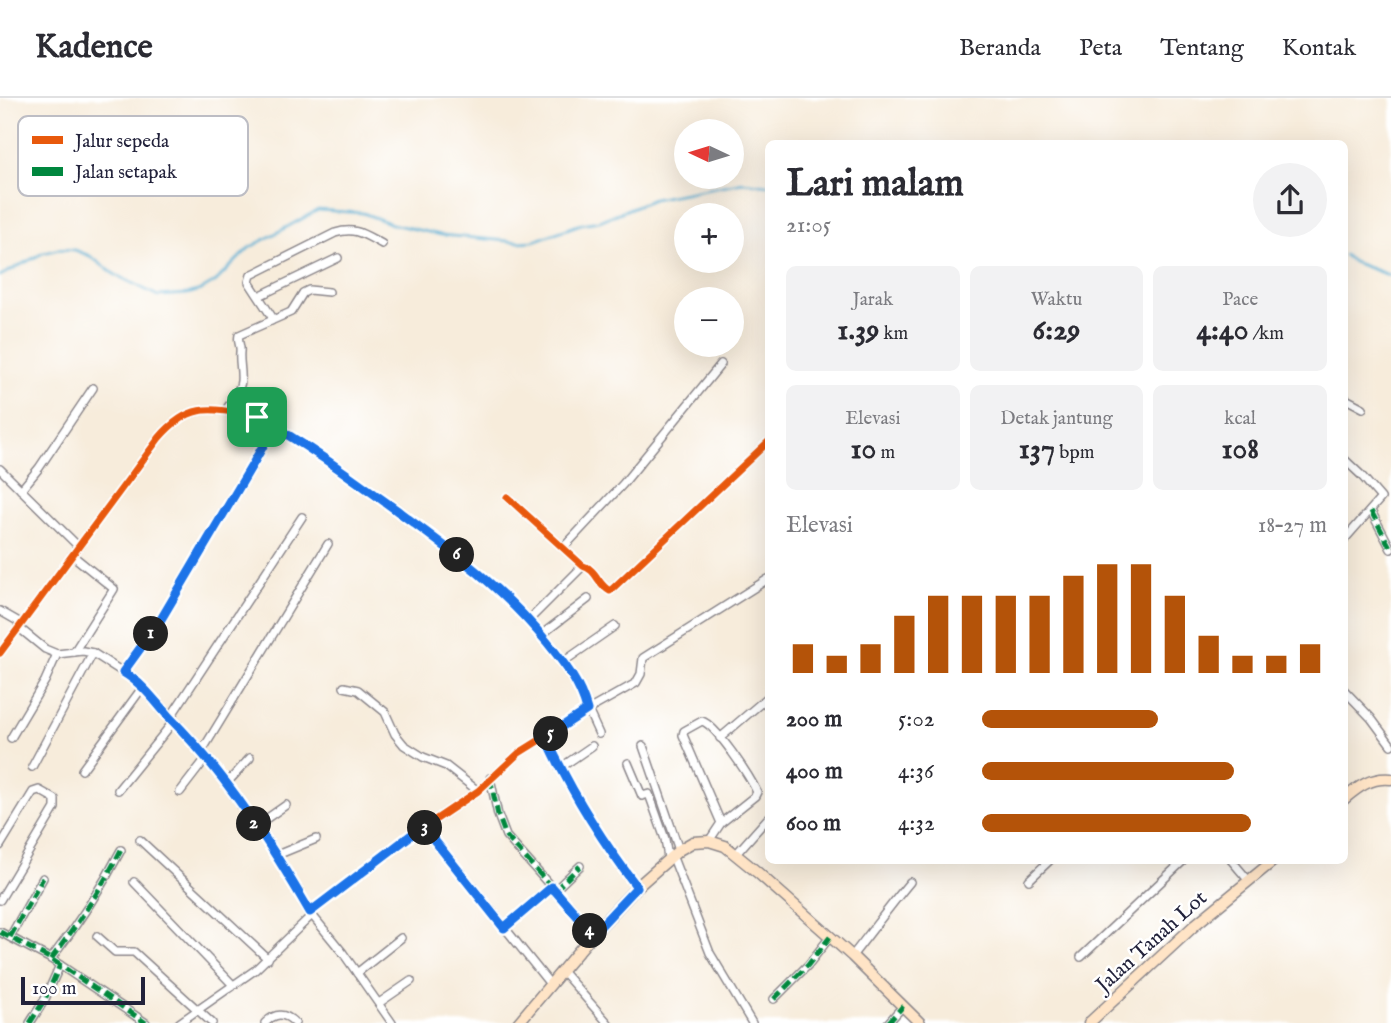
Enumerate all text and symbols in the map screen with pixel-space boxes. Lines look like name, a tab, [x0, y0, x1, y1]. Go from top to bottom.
text: Kadence	[35, 27, 153, 69]
text: Beranda	[959, 33, 1041, 64]
text: Peta	[1079, 33, 1122, 64]
text: Tentang	[1160, 33, 1244, 64]
text: Kontak	[1282, 33, 1356, 64]
legend	[18, 116, 248, 196]
north arrow	[674, 119, 744, 189]
map controls	[674, 119, 744, 357]
text: Jalur sepeda	[73, 130, 170, 154]
text: Jalan setapak	[73, 161, 178, 185]
text: Lari malam	[786, 161, 964, 209]
button: share	[1253, 163, 1327, 237]
button: +	[674, 203, 744, 273]
text: 21:05	[786, 211, 831, 240]
button: −	[674, 287, 744, 357]
text: Jarak	[852, 288, 893, 312]
text: Waktu	[1031, 288, 1082, 312]
text: Pace	[1222, 288, 1258, 312]
text: 1.39	[837, 312, 879, 350]
text: 6:29	[1033, 312, 1080, 350]
text: 4:40	[1196, 312, 1248, 350]
text: km	[879, 322, 908, 346]
text: /km	[1248, 322, 1284, 346]
pin	[227, 387, 287, 447]
icon: arrive	[238, 398, 276, 436]
text: Elevasi	[845, 407, 901, 431]
text: Detak jantung	[1000, 407, 1113, 431]
text: kcal	[1224, 407, 1256, 431]
text: 10	[851, 431, 876, 469]
text: 137	[1019, 431, 1055, 469]
text: 108	[1221, 431, 1259, 469]
text: m	[876, 441, 895, 465]
text: bpm	[1055, 441, 1094, 465]
text: Elevasi	[786, 511, 853, 540]
text: 18–27 m	[1258, 511, 1327, 540]
pin: 6	[440, 538, 475, 573]
text: 6	[452, 542, 461, 566]
pin: 1	[134, 616, 168, 652]
text: 1	[147, 621, 154, 645]
text: 200 m	[786, 705, 842, 734]
text: 5:02	[898, 705, 935, 734]
pin: 5	[534, 716, 568, 752]
text: 5	[547, 721, 554, 745]
text: 400 m	[786, 757, 843, 786]
text: 4:36	[898, 757, 934, 786]
pin: 2	[236, 806, 272, 842]
text: 600 m	[786, 809, 841, 838]
text: 4:32	[898, 809, 935, 838]
pin: 3	[408, 810, 442, 846]
text: 2	[249, 811, 258, 835]
text: 3	[421, 815, 428, 839]
street label: Jalan Tanah Lot	[1089, 885, 1213, 1000]
pin: 4	[572, 914, 608, 948]
text: 4	[585, 918, 594, 942]
scale bar	[21, 974, 145, 1006]
text: 100 m	[32, 977, 76, 1001]

